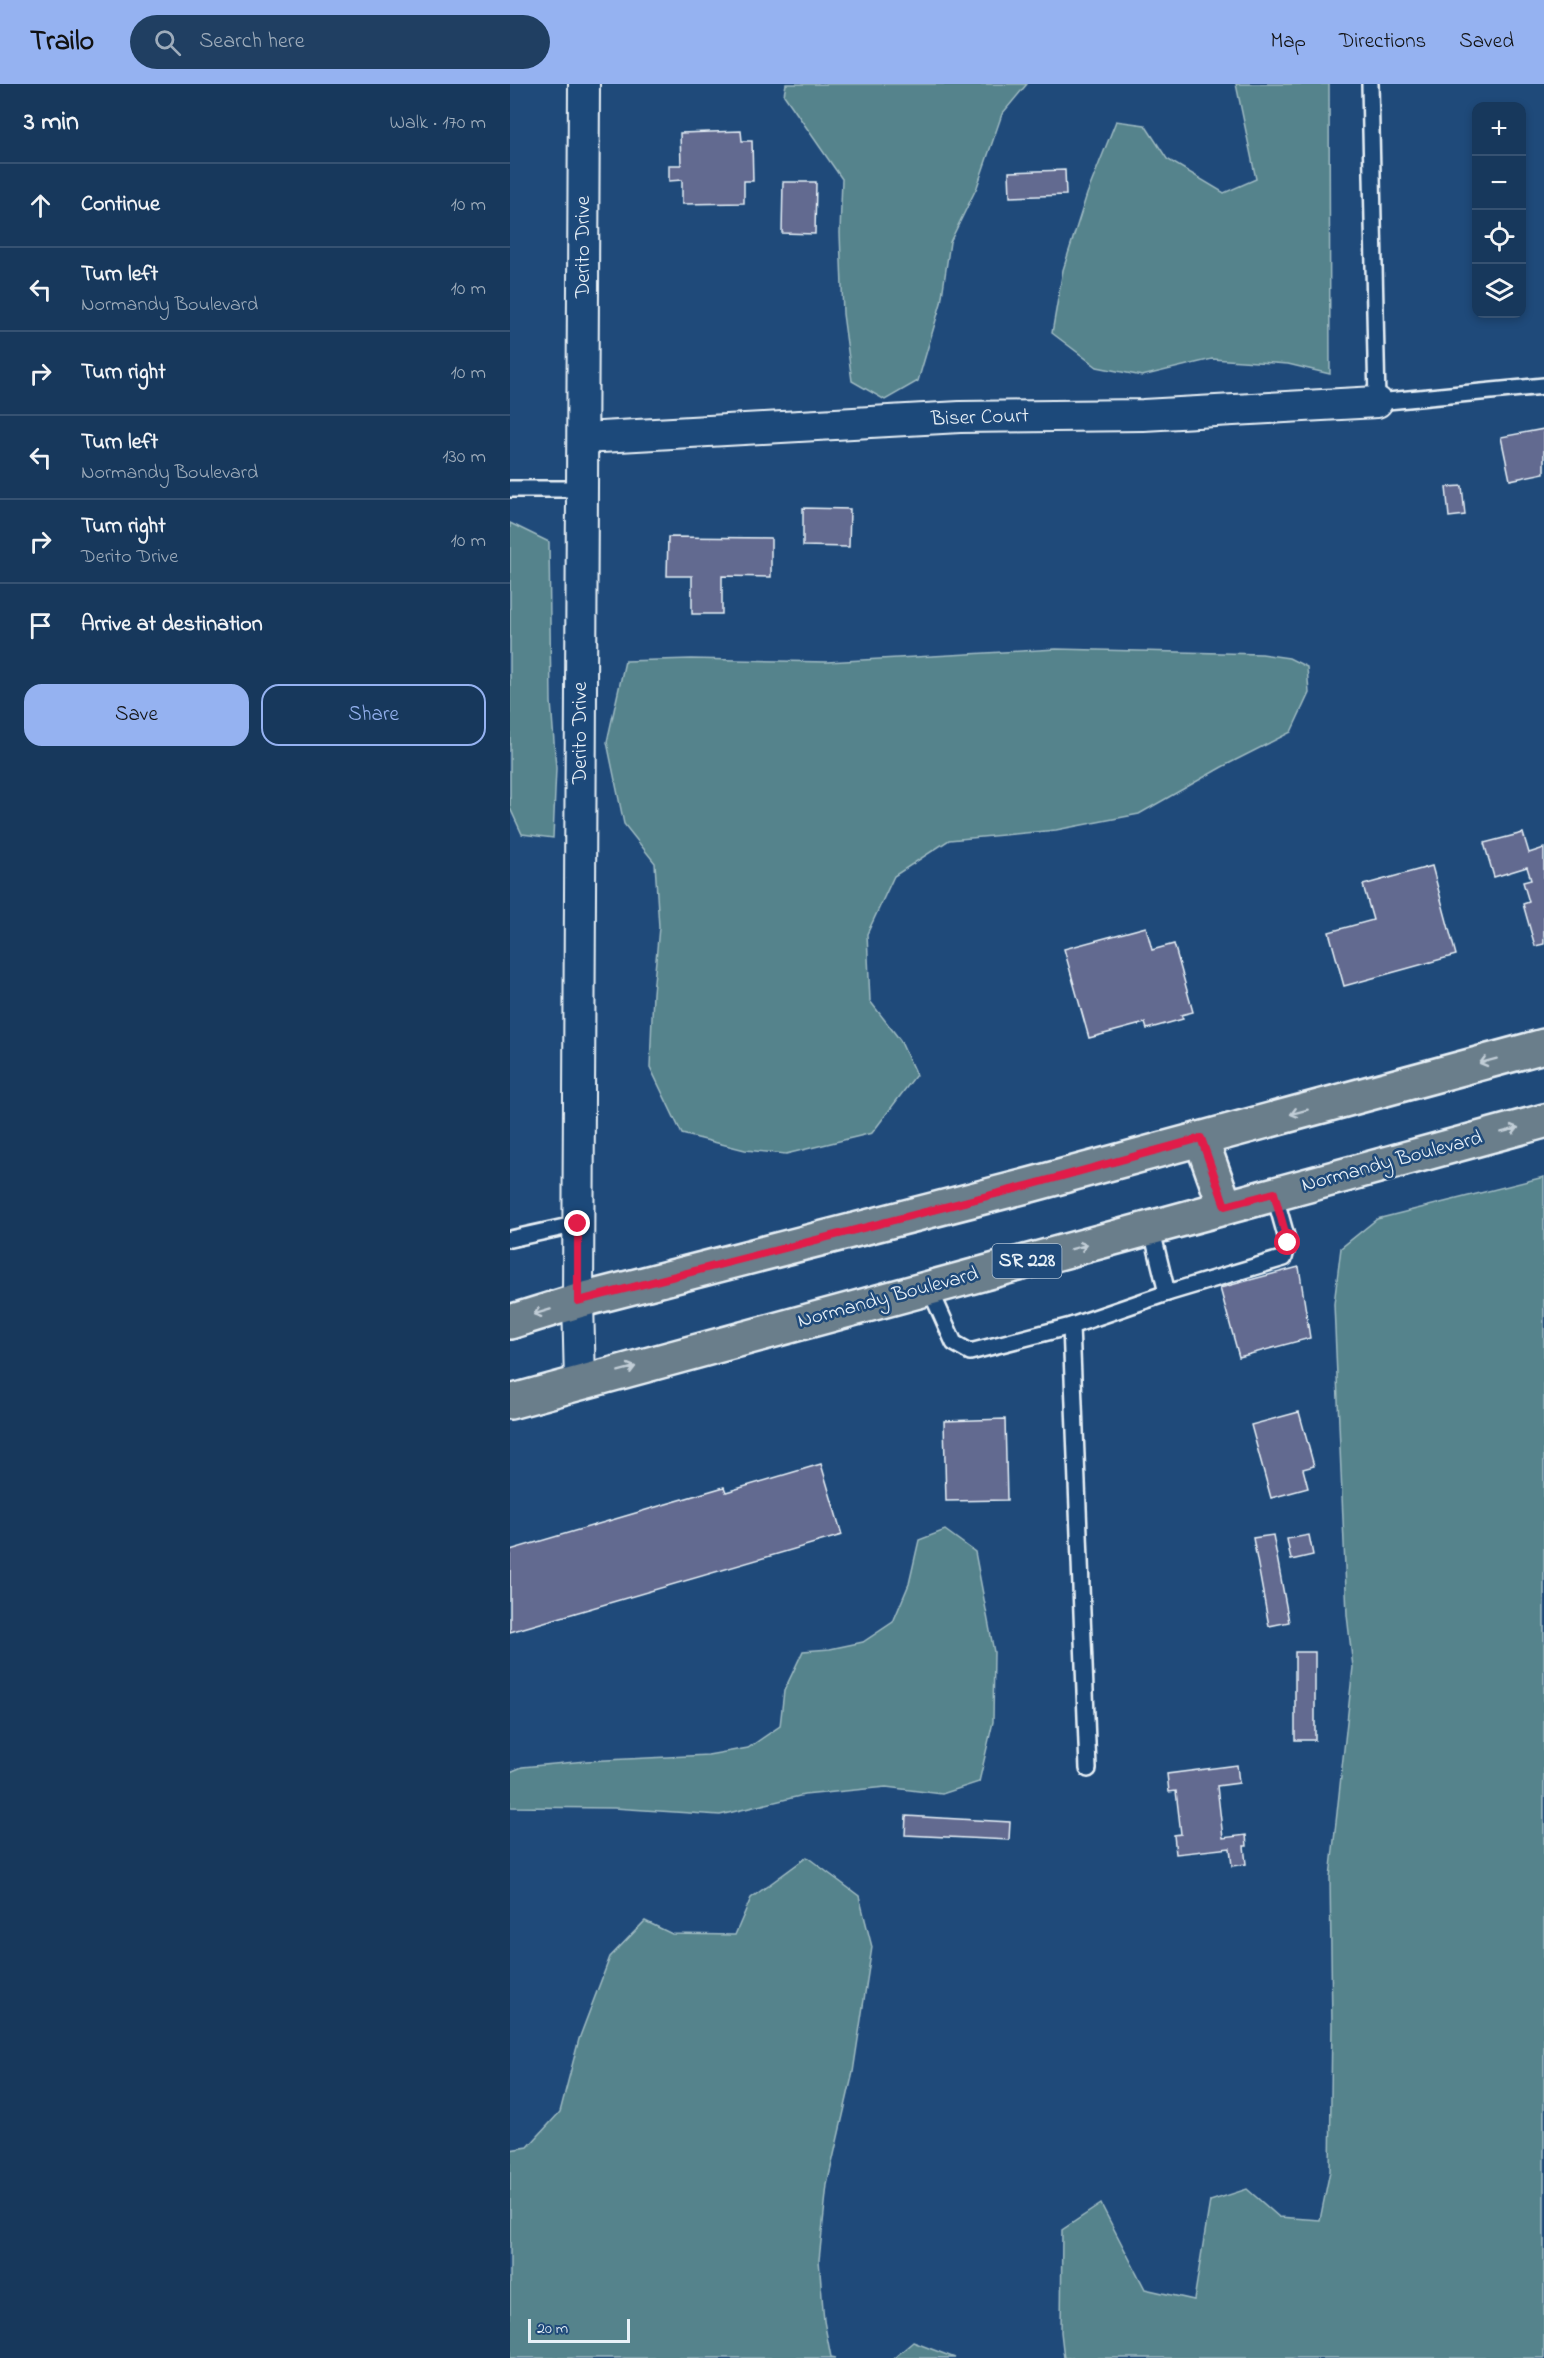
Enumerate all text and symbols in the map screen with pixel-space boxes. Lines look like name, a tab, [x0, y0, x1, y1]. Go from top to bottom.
search box	[130, 15, 550, 69]
text: Trailo	[30, 22, 94, 63]
icon: search	[151, 26, 184, 59]
text: Search here	[199, 26, 305, 58]
text: Map	[1270, 27, 1306, 57]
text: Directions	[1339, 27, 1426, 57]
text: Saved	[1459, 27, 1514, 57]
map controls	[1472, 102, 1526, 318]
button: +	[1472, 102, 1526, 156]
text: 3 min	[24, 104, 79, 142]
text: Walk · 170 m	[390, 109, 486, 138]
button: −	[1472, 156, 1526, 210]
icon: ahead	[24, 189, 57, 222]
text: Continue	[81, 189, 160, 221]
text: 10 m	[450, 191, 486, 220]
street label: Derito Drive	[569, 195, 599, 299]
button: locate	[1472, 210, 1526, 264]
text: Turn left	[81, 259, 158, 291]
button: layers	[1472, 264, 1526, 318]
icon: left	[24, 273, 57, 306]
text: 10 m	[450, 275, 486, 304]
text: Normandy Boulevard	[81, 291, 258, 320]
icon: right	[24, 357, 57, 390]
text: Turn right	[81, 357, 166, 389]
text: 10 m	[450, 359, 486, 388]
street label: Biser Court	[930, 401, 1029, 435]
text: Turn left	[81, 427, 158, 459]
icon: left	[24, 441, 57, 474]
text: 130 m	[442, 443, 486, 472]
text: Normandy Boulevard	[81, 459, 258, 488]
text: Turn right	[81, 511, 166, 543]
icon: right	[24, 525, 57, 558]
text: 10 m	[450, 527, 486, 556]
text: Derito Drive	[81, 543, 178, 572]
icon: arrive	[24, 609, 57, 642]
text: Arrive at destination	[81, 609, 263, 641]
street label: Derito Drive	[566, 681, 596, 785]
button: Save	[24, 684, 249, 746]
button: Share	[261, 684, 486, 746]
one-way arrow	[1478, 1056, 1497, 1067]
one-way arrow	[1290, 1107, 1309, 1118]
street label: Normandy Boulevard	[1298, 1123, 1486, 1202]
one-way arrow	[1500, 1123, 1519, 1135]
route end	[564, 1210, 590, 1236]
route start	[1274, 1229, 1300, 1255]
one-way arrow	[1069, 1240, 1088, 1252]
road number: SR 228	[992, 1244, 1062, 1278]
street label: Normandy Boulevard	[794, 1259, 982, 1338]
one-way arrow	[533, 1307, 552, 1318]
one-way arrow	[617, 1363, 636, 1374]
scale bar	[528, 2316, 630, 2344]
text: 20 m	[537, 2317, 568, 2341]

